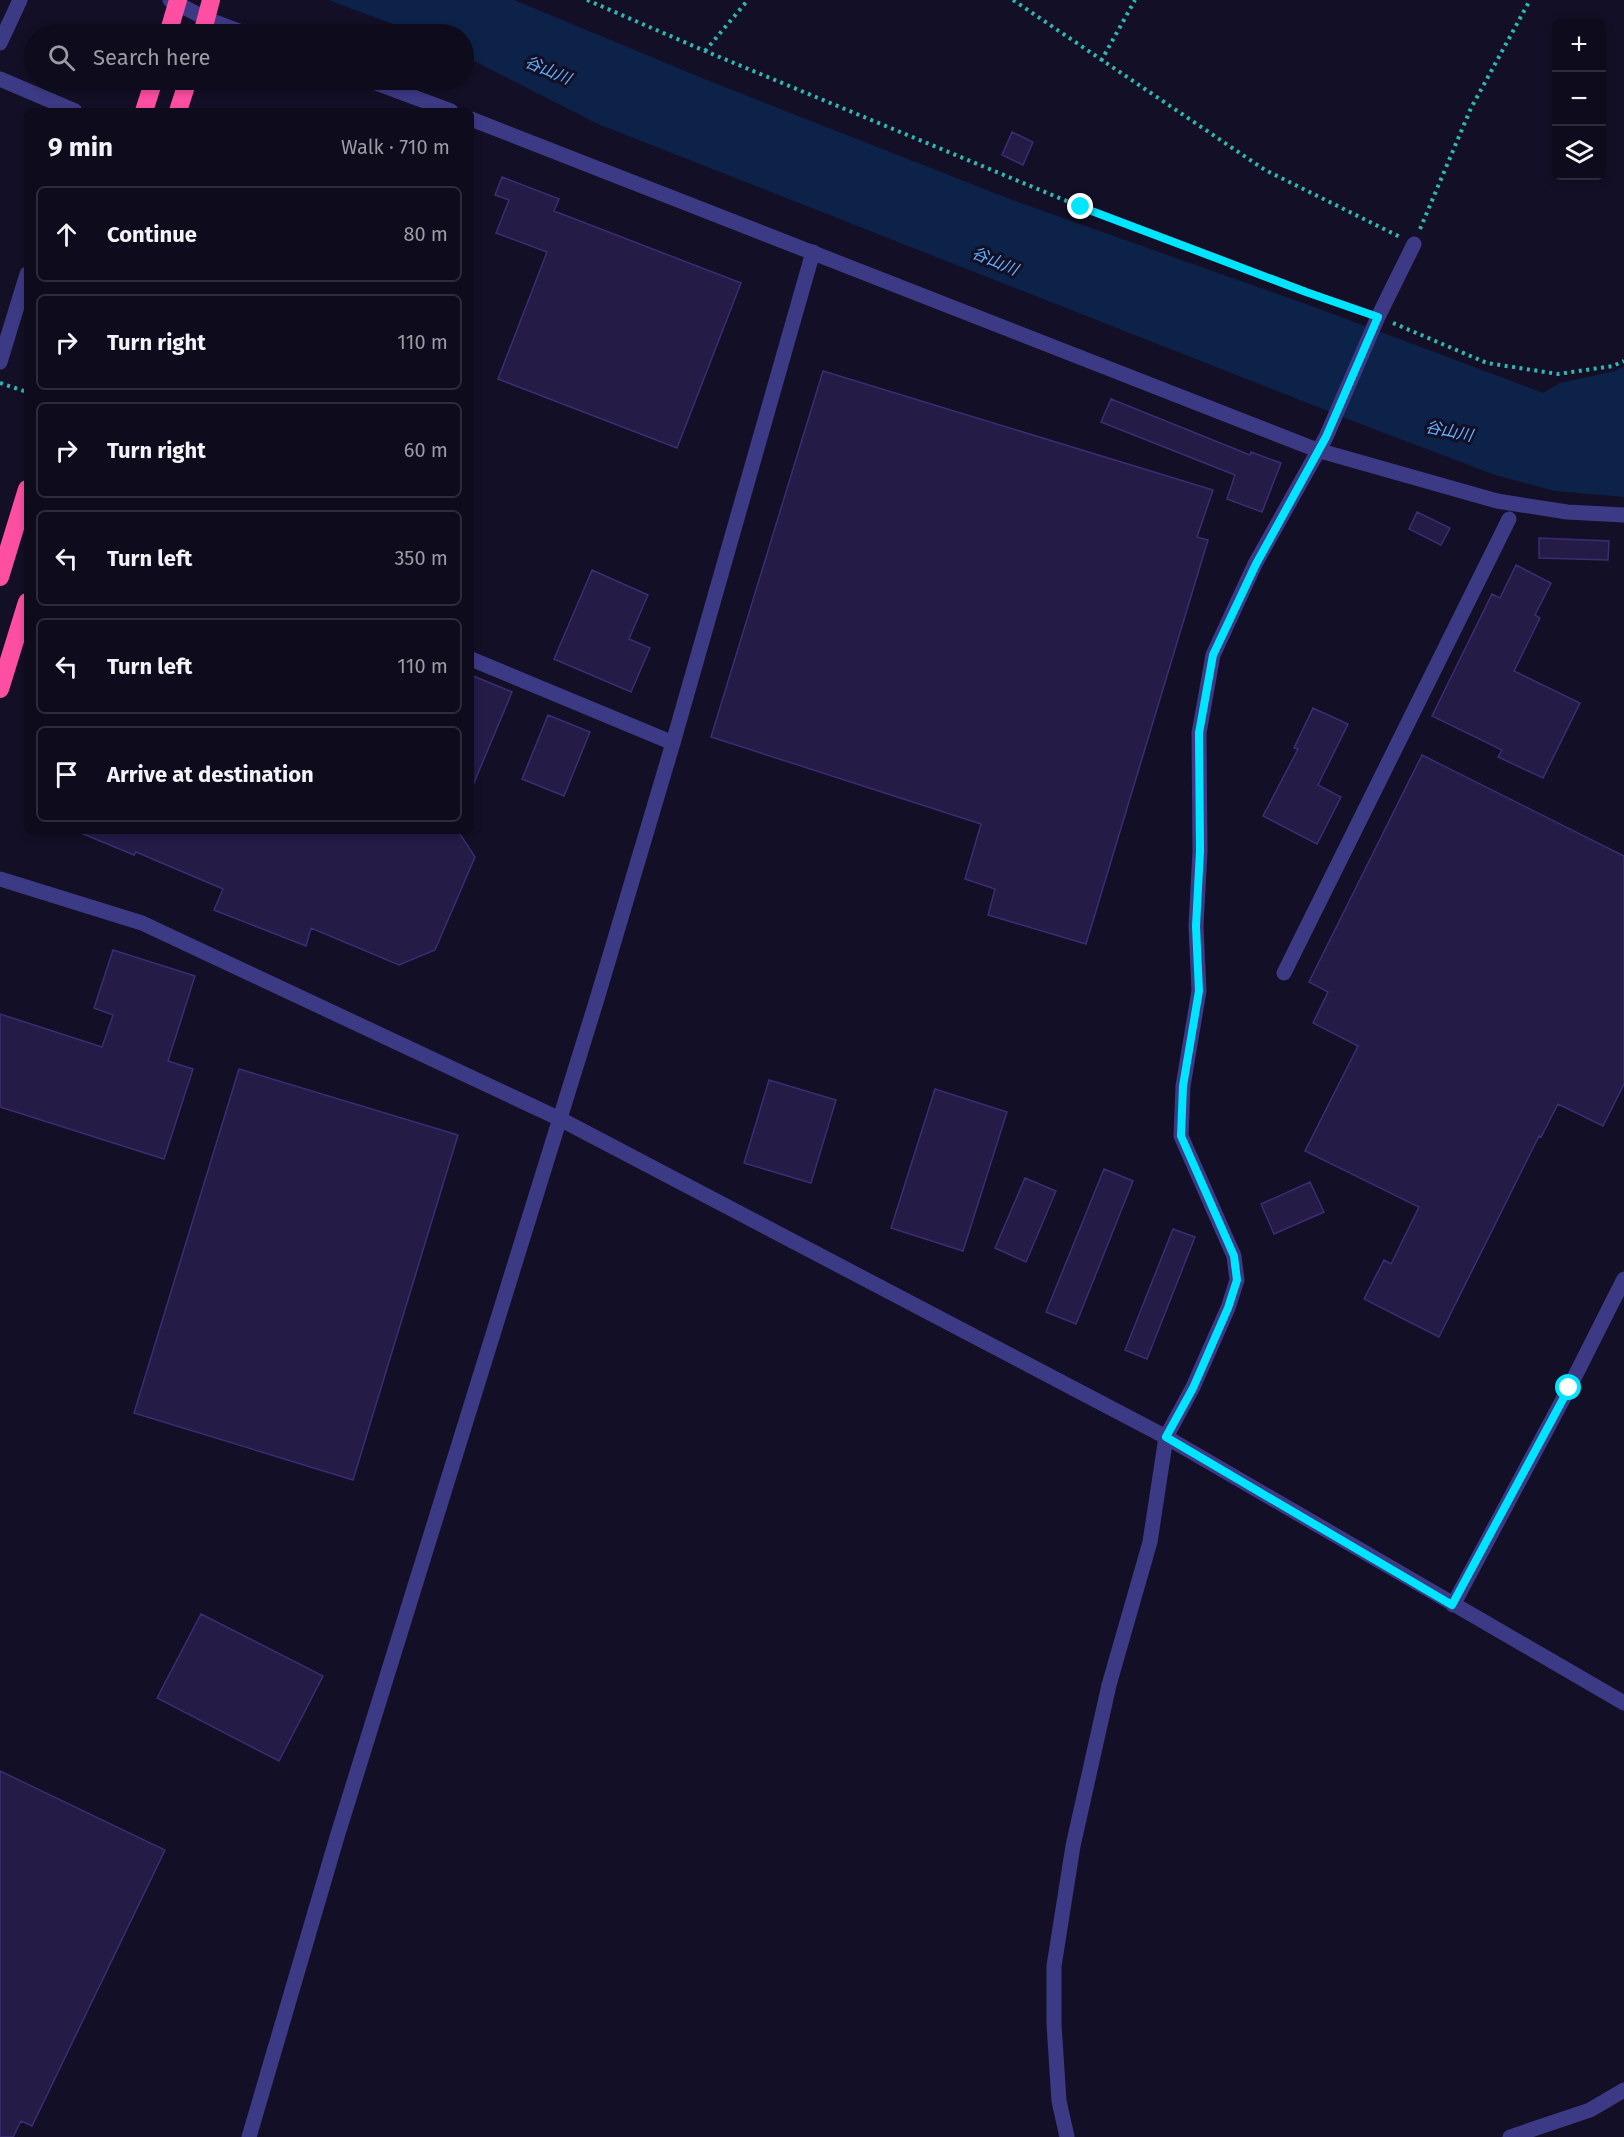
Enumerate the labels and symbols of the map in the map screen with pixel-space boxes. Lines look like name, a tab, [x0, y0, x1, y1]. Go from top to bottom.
water label: 谷山川	[522, 52, 576, 89]
route end	[1067, 193, 1093, 219]
water label: 谷山川	[969, 243, 1023, 280]
water label: 谷山川	[1424, 417, 1476, 445]
route start	[1555, 1374, 1581, 1400]

